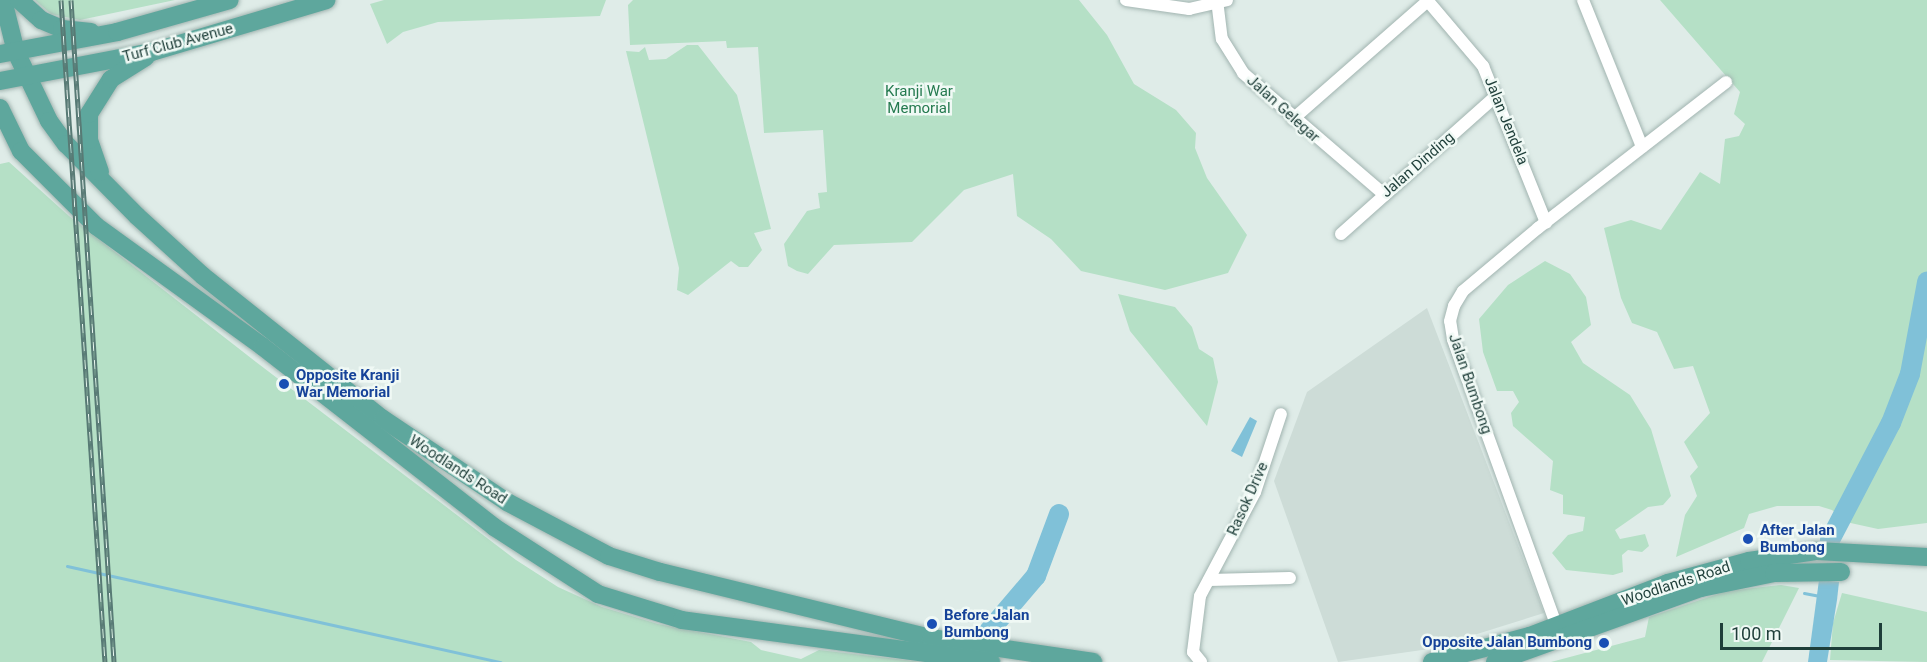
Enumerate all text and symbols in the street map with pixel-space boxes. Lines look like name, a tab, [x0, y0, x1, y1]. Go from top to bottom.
street label: Turf Club Avenue	[121, 20, 235, 66]
street label: Jalan Gelegar	[1243, 72, 1323, 146]
street label: Jalan Jendela	[1480, 75, 1532, 167]
park label: Kranji War Memorial	[885, 82, 953, 117]
street label: Jalan Dinding	[1378, 128, 1458, 202]
street label: Jalan Bumbong	[1444, 332, 1496, 436]
place label: Opposite Kranji War Memorial	[296, 366, 399, 401]
marker: Opposite Kranji War Memorial	[277, 377, 291, 391]
street label: Woodlands Road	[406, 432, 510, 508]
street label: Rasok Drive	[1224, 459, 1272, 539]
place label: After Jalan Bumbong	[1760, 521, 1835, 556]
marker: After Jalan Bumbong	[1741, 532, 1755, 546]
street label: Woodlands Road	[1619, 558, 1733, 610]
place label: Before Jalan Bumbong	[944, 606, 1030, 641]
scale bar	[1723, 611, 1885, 649]
marker: Before Jalan Bumbong	[925, 617, 939, 631]
text: 100 m	[1731, 623, 1782, 644]
place label: Opposite Jalan Bumbong	[1422, 634, 1592, 652]
marker: Opposite Jalan Bumbong	[1597, 636, 1611, 650]

